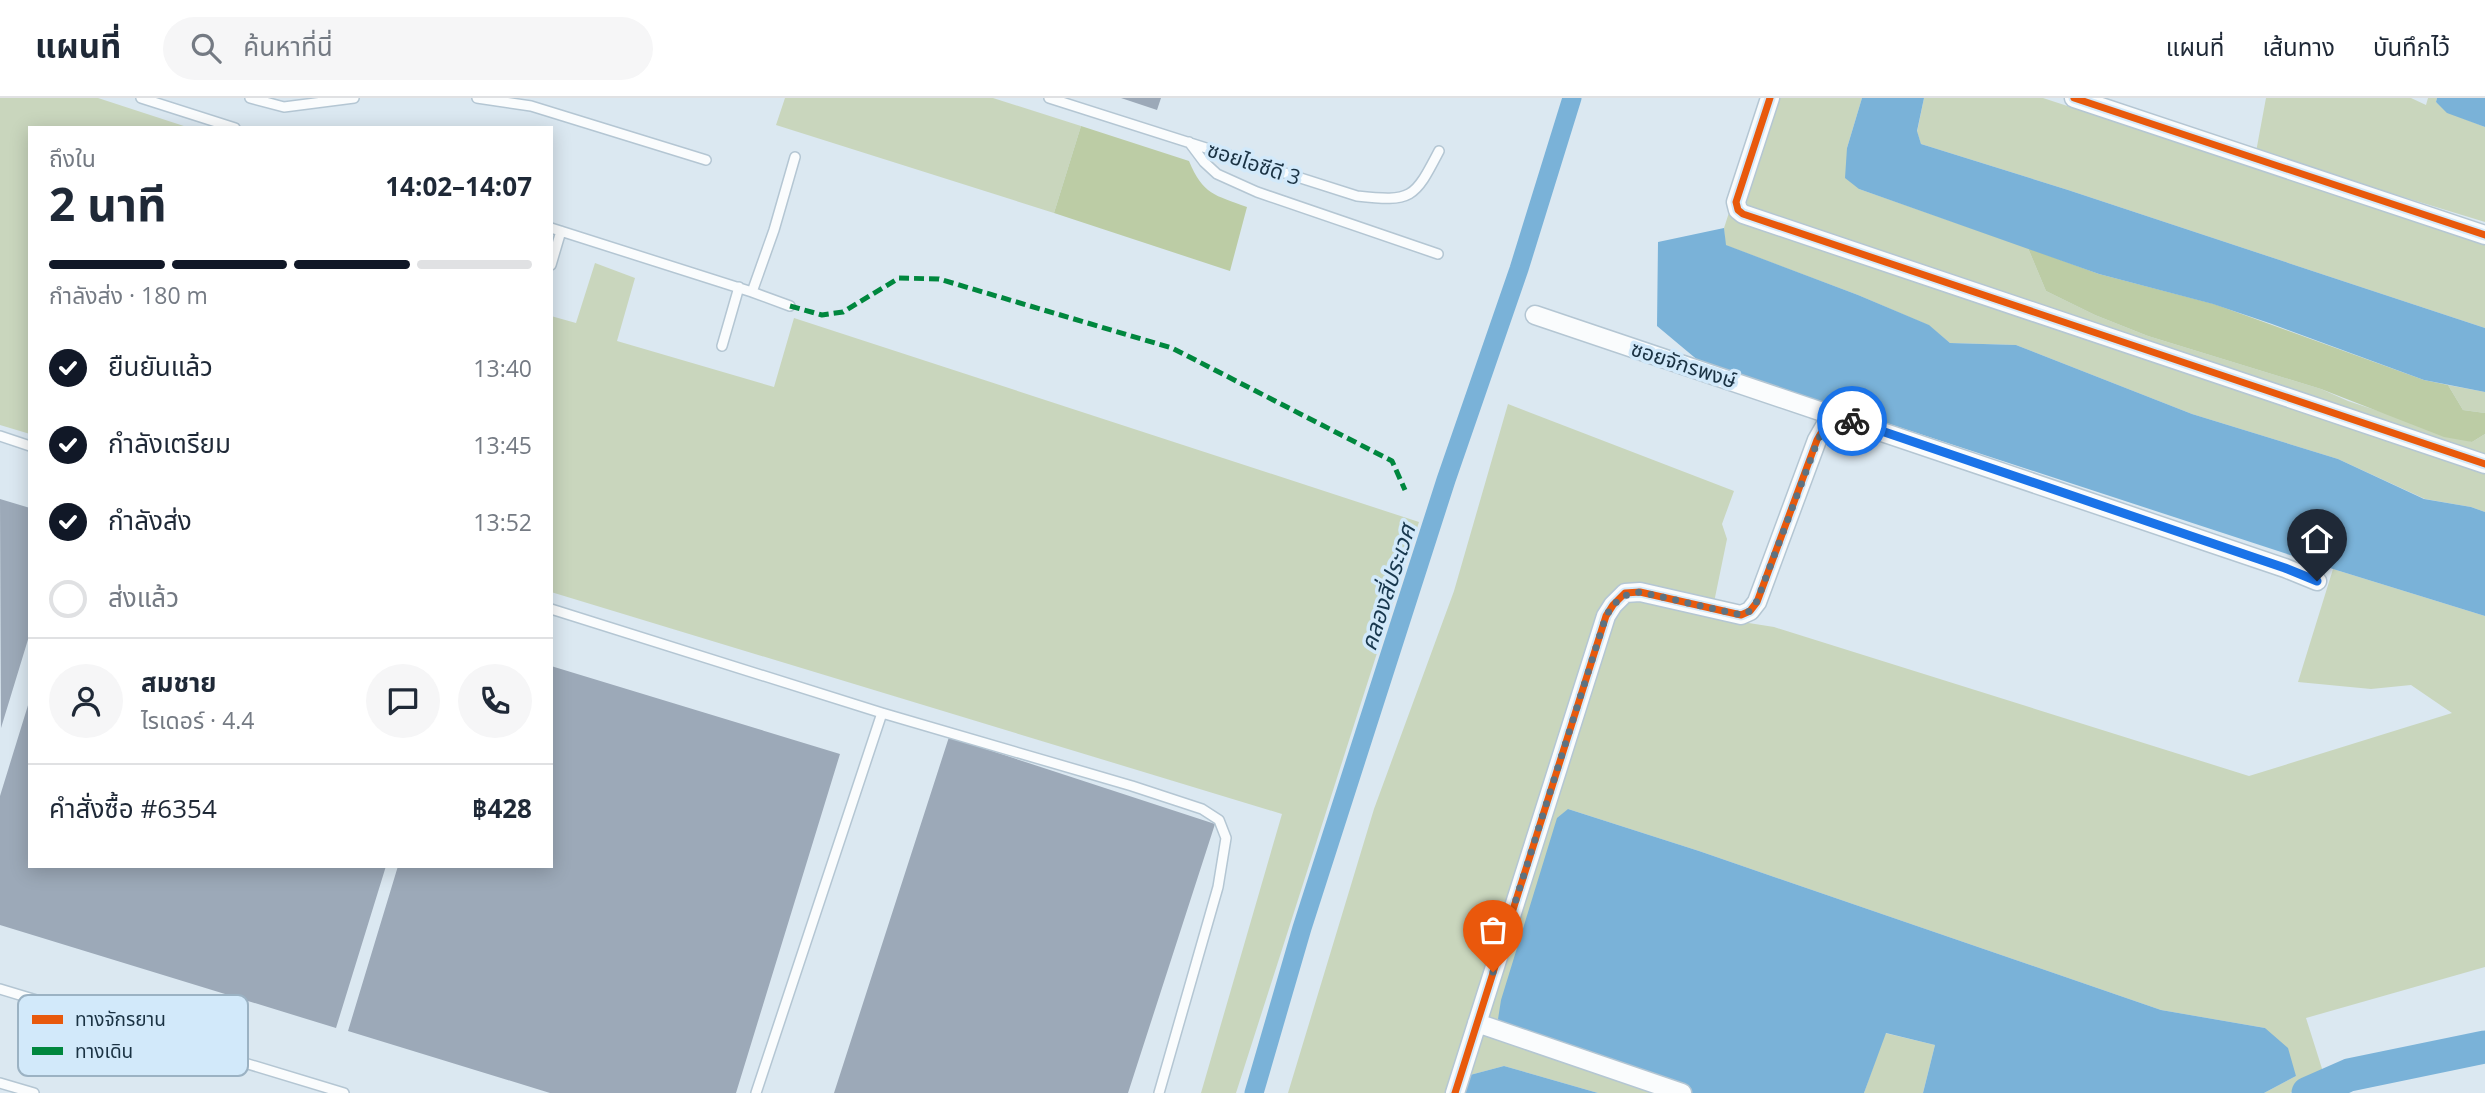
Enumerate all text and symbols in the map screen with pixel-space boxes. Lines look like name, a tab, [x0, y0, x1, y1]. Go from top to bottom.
search box	[163, 17, 653, 80]
text: แผนที่	[35, 23, 121, 68]
text: ค้นหาที่นี่	[243, 28, 333, 64]
icon: search	[187, 29, 225, 67]
text: แผนที่	[2166, 30, 2224, 63]
text: เส้นทาง	[2262, 30, 2335, 63]
text: บันทึกไว้	[2373, 30, 2450, 63]
street label: ซอยไอซีดี 3	[1204, 135, 1304, 191]
text: ถึงใน	[49, 142, 96, 174]
text: 14:02–14:07	[385, 168, 532, 204]
text: 2 นาที	[49, 172, 167, 234]
text: กำลังส่ง · 180 m	[49, 279, 208, 311]
street label: ซอยจักรพงษ์	[1628, 334, 1740, 394]
text: ยืนยันแล้ว	[108, 348, 213, 384]
icon: check	[49, 349, 87, 387]
text: 13:40	[473, 352, 532, 384]
courier	[1817, 386, 1887, 456]
icon: bike	[1833, 402, 1871, 440]
text: กำลังเตรียม	[108, 425, 231, 461]
icon: check	[49, 426, 87, 464]
text: 13:45	[473, 429, 532, 461]
text: กำลังส่ง	[108, 502, 192, 538]
icon: check	[49, 503, 87, 541]
text: 13:52	[473, 506, 532, 538]
pin	[2287, 509, 2347, 581]
water label: คลองสี่ประเวศ	[1352, 517, 1423, 654]
icon: home	[2298, 520, 2336, 558]
text: ส่งแล้ว	[108, 579, 179, 615]
button: person	[49, 664, 123, 738]
text: สมชาย	[141, 664, 217, 700]
button: chat	[366, 664, 440, 738]
button: phone	[458, 664, 532, 738]
text: ไรเดอร์ · 4.4	[141, 704, 254, 736]
text: คำสั่งซื้อ #6354	[49, 790, 217, 826]
text: ฿428	[472, 790, 532, 826]
pin	[1463, 900, 1523, 972]
icon: bag	[1474, 911, 1512, 949]
legend	[18, 995, 248, 1076]
text: ทางจักรยาน	[75, 1006, 166, 1032]
text: ทางเดิน	[75, 1038, 133, 1064]

